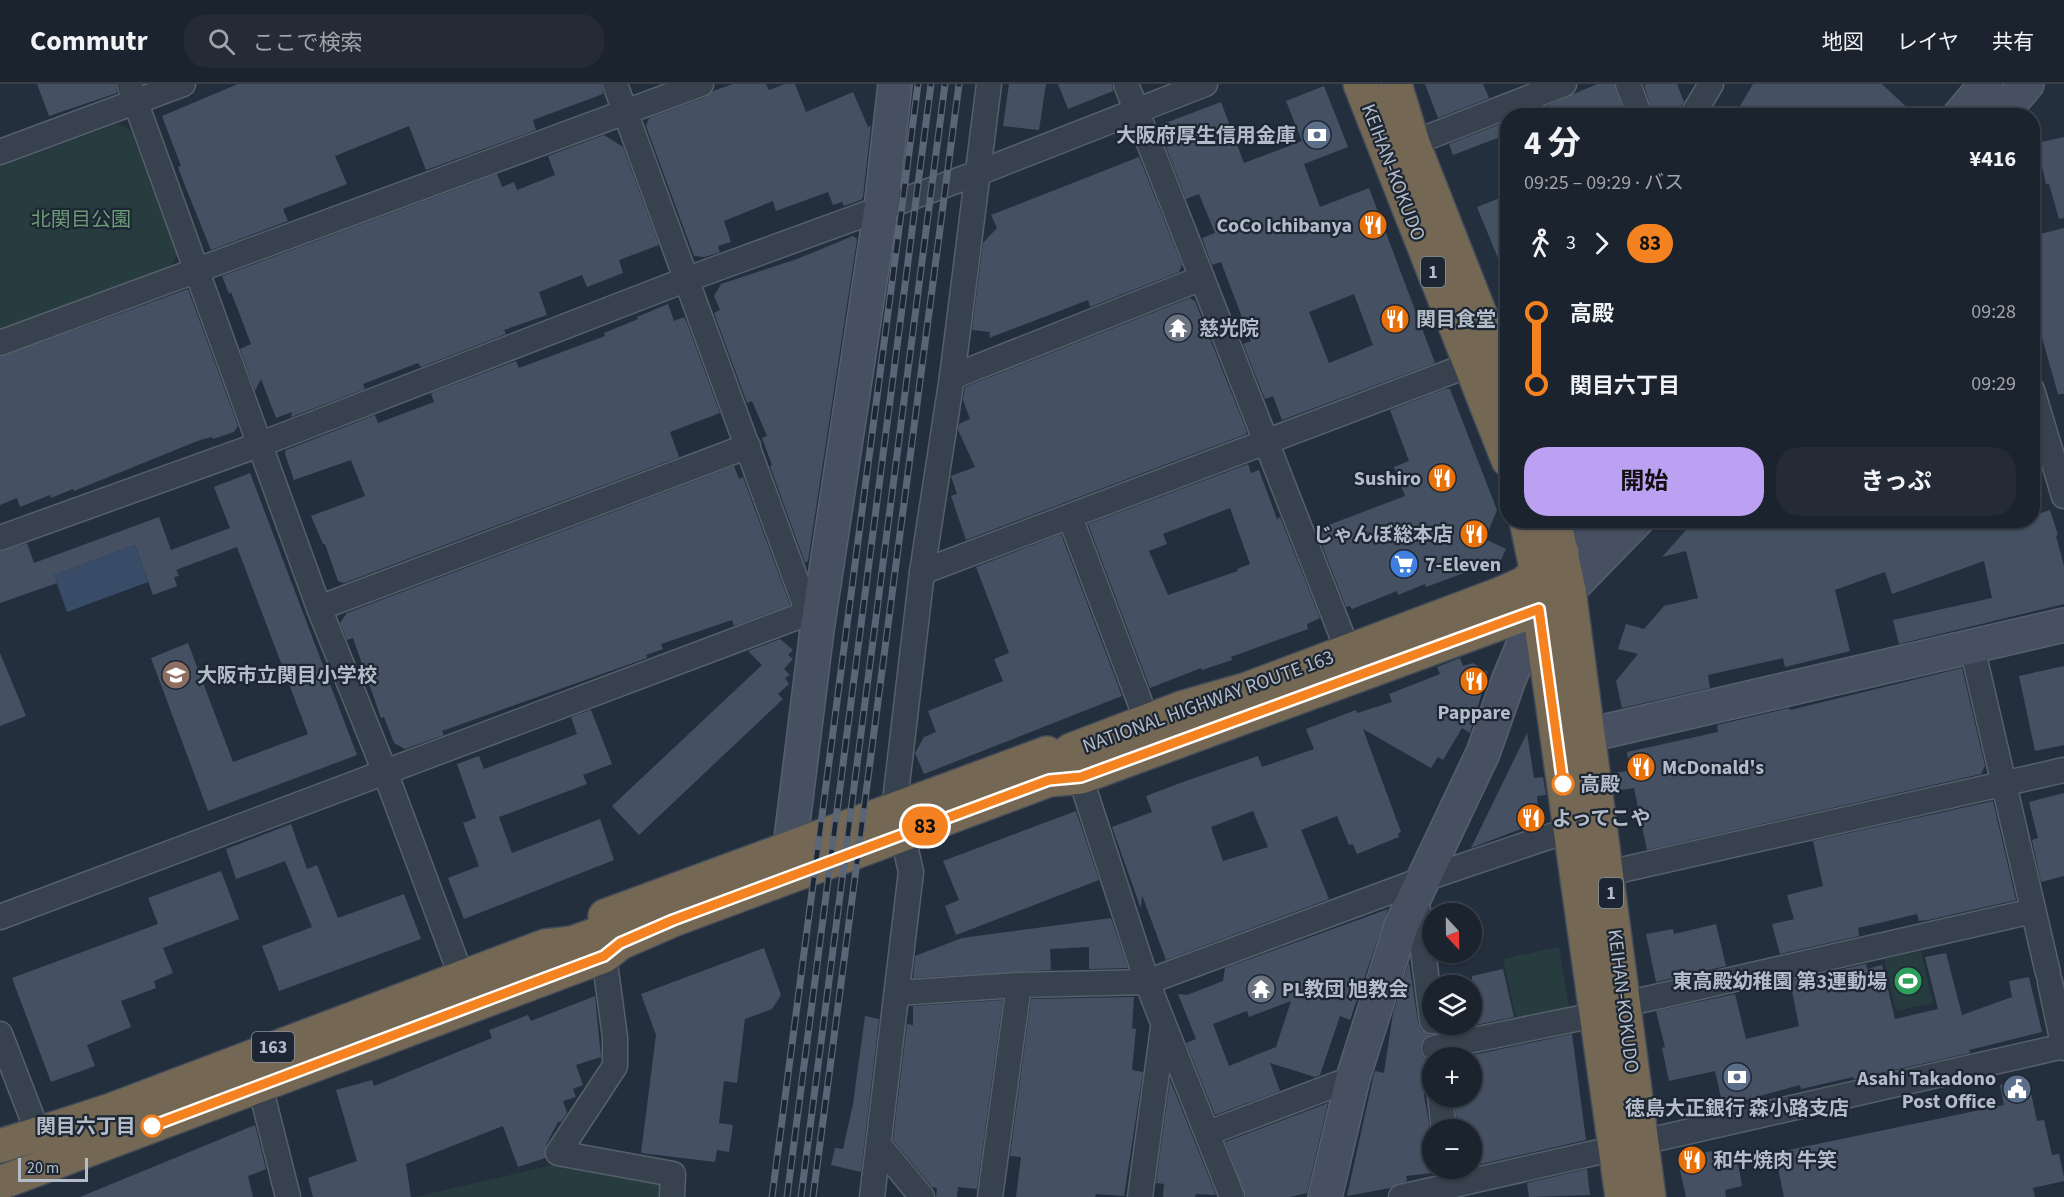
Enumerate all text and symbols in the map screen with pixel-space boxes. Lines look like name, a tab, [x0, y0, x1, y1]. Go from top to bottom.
search box	[184, 14, 604, 68]
text: Commutr	[30, 21, 148, 61]
icon: search	[205, 25, 238, 58]
text: ここで検索	[253, 27, 363, 59]
text: 地図	[1822, 27, 1864, 57]
text: レイヤ	[1897, 27, 1959, 57]
text: 共有	[1992, 27, 2034, 57]
street label: KEIHAN-KOKUDO	[1354, 100, 1432, 245]
bank icon: 大阪府厚生信用金庫	[1301, 119, 1333, 151]
text: 4 分	[1524, 120, 1581, 167]
place label: 大阪府厚生信用金庫	[1116, 122, 1296, 150]
text: ¥416	[1970, 143, 2016, 175]
text: 09:25 – 09:29 · バス	[1524, 169, 1684, 197]
park label: 北関目公園	[31, 206, 131, 234]
restaurant icon: CoCo Ichibanya	[1357, 209, 1389, 241]
place label: CoCo Ichibanya	[1216, 212, 1352, 240]
icon: walk	[1524, 227, 1557, 260]
icon: forward	[1585, 227, 1618, 260]
text: 83	[1639, 228, 1661, 258]
text: 3	[1566, 229, 1576, 257]
road number: 1	[1421, 257, 1445, 287]
text: 高殿	[1570, 298, 1614, 330]
text: 09:28	[1971, 298, 2016, 326]
restaurant icon: 関目食堂	[1379, 303, 1411, 335]
place label: 関目食堂	[1416, 306, 1496, 334]
temple icon: 慈光院	[1162, 312, 1194, 344]
place label: 慈光院	[1199, 315, 1259, 343]
text: 関目六丁目	[1570, 370, 1680, 402]
text: 09:29	[1971, 370, 2016, 398]
button: 開始	[1524, 447, 1764, 516]
button: きっぷ	[1776, 447, 2016, 516]
restaurant icon: Sushiro	[1426, 462, 1458, 494]
place label: Sushiro	[1354, 465, 1421, 493]
restaurant icon: じゃんぼ総本店	[1458, 518, 1490, 550]
place label: じゃんぼ総本店	[1313, 521, 1453, 549]
supermarket icon: 7-Eleven	[1388, 548, 1420, 580]
place label: 7-Eleven	[1425, 551, 1501, 579]
street label: NATIONAL HIGHWAY ROUTE 163	[1079, 643, 1338, 761]
school or university icon: 大阪市立関目小学校	[160, 659, 192, 691]
place label: 大阪市立関目小学校	[197, 662, 377, 690]
restaurant icon: Pappare	[1458, 665, 1490, 697]
place label: Pappare	[1437, 699, 1511, 727]
restaurant icon: McDonald's	[1625, 751, 1657, 783]
place label: McDonald's	[1662, 754, 1764, 782]
place label: 高殿	[1580, 771, 1620, 799]
marker: 高殿	[1552, 773, 1574, 795]
restaurant icon: よってこや	[1515, 802, 1547, 834]
place label: よってこや	[1552, 805, 1650, 833]
line badge: 83	[898, 806, 952, 846]
text: 83	[914, 811, 936, 841]
road number: 1	[1599, 878, 1623, 908]
north arrow	[1422, 903, 1482, 963]
map controls	[1422, 903, 1482, 1179]
street label: KEIHAN-KOKUDO	[1600, 928, 1646, 1075]
sports icon: 東高殿幼稚園 第3運動場	[1892, 965, 1924, 997]
place label: 東高殿幼稚園 第3運動場	[1672, 968, 1887, 996]
temple icon: PL教団 旭教会	[1245, 973, 1277, 1005]
button: layers	[1422, 975, 1482, 1035]
place label: PL教団 旭教会	[1282, 976, 1408, 1004]
road number: 163	[252, 1032, 294, 1062]
button: +	[1422, 1047, 1482, 1107]
bank icon: 徳島大正銀行 森小路支店	[1721, 1061, 1753, 1093]
place label: Asahi Takadono Post Office	[1856, 1065, 1996, 1116]
public building icon: Asahi Takadono Post Office	[2001, 1073, 2033, 1105]
place label: 徳島大正銀行 森小路支店	[1625, 1095, 1849, 1123]
place label: 関目六丁目	[36, 1113, 136, 1141]
marker: 関目六丁目	[141, 1115, 163, 1137]
button: −	[1422, 1119, 1482, 1179]
restaurant icon: 和牛焼肉 牛笑	[1676, 1144, 1708, 1176]
place label: 和牛焼肉 牛笑	[1713, 1147, 1837, 1175]
scale bar	[18, 1155, 88, 1182]
text: 20 m	[27, 1157, 59, 1179]

